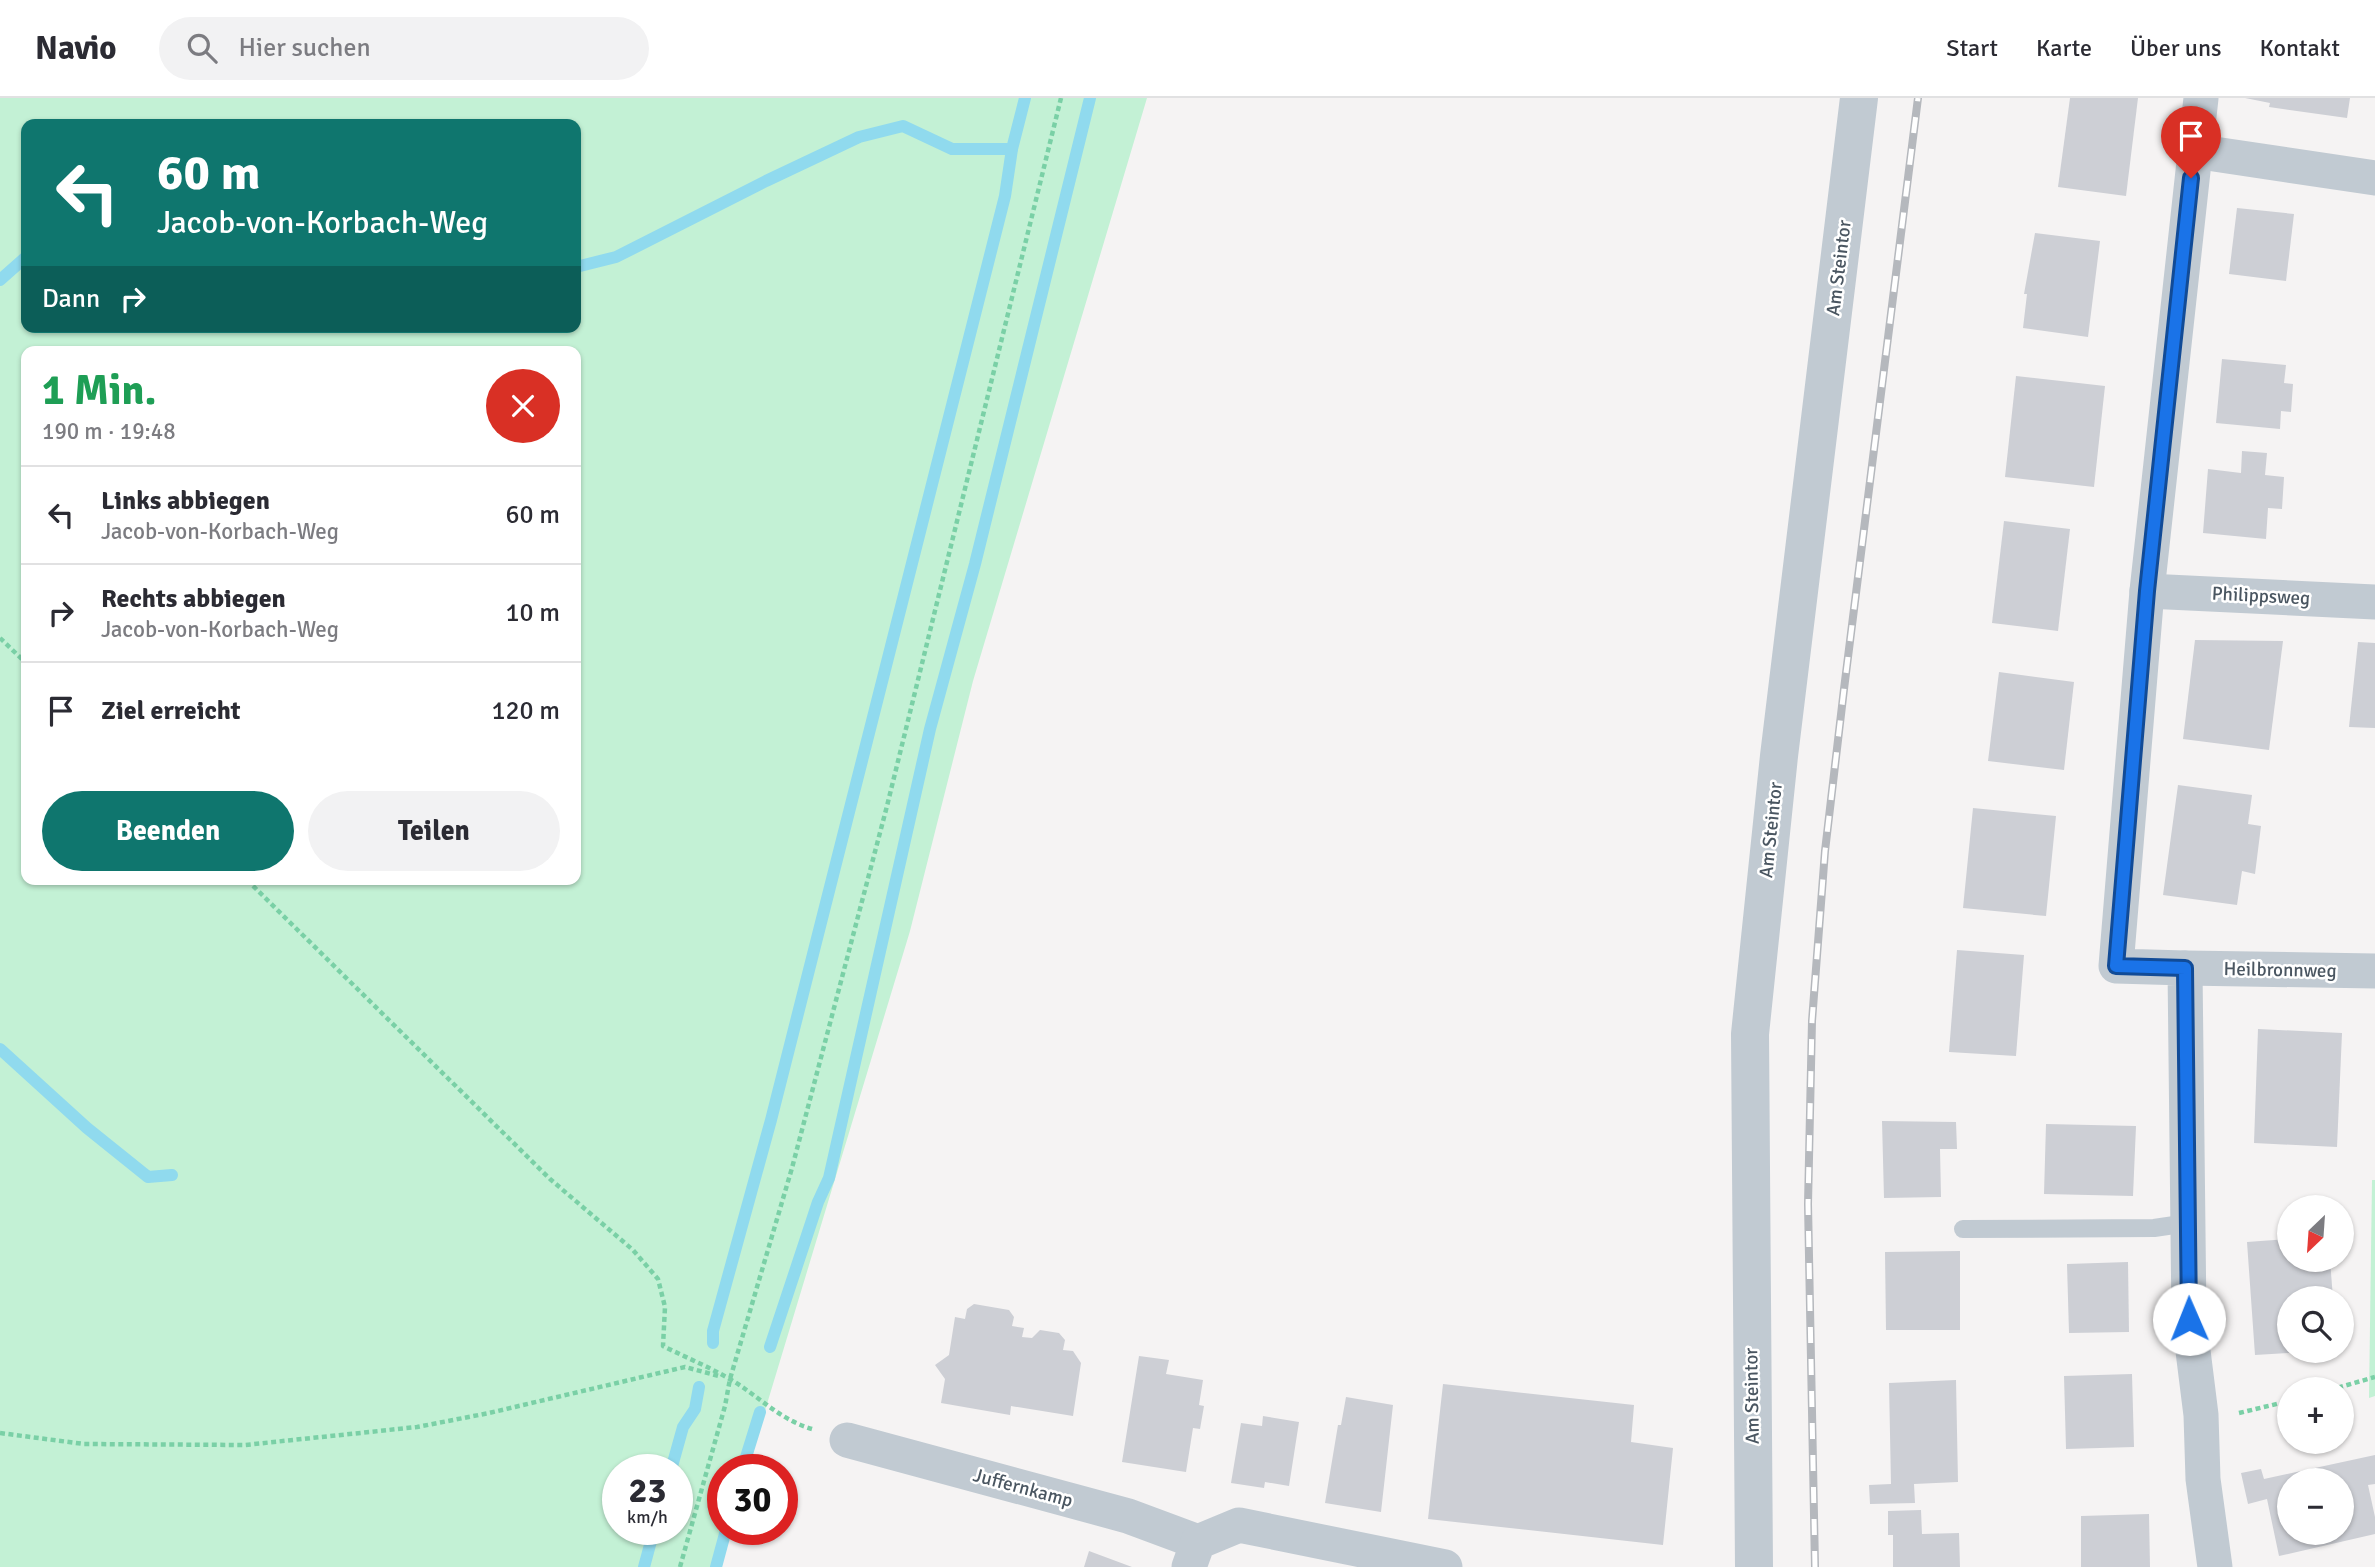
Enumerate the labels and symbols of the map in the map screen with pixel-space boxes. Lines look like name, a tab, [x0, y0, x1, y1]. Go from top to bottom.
pin	[2161, 106, 2221, 178]
street label: Am Steintor	[1821, 219, 1857, 317]
street label: Philippsweg	[2211, 581, 2311, 611]
street label: Am Steintor	[1754, 781, 1788, 879]
street label: Heilbronnweg	[2223, 957, 2337, 983]
north arrow	[2277, 1195, 2354, 1272]
position arrow	[2152, 1282, 2226, 1356]
street label: Am Steintor	[1739, 1348, 1765, 1444]
speed limit sign: 30	[707, 1454, 798, 1545]
street label: Juffernkamp	[971, 1463, 1075, 1513]

